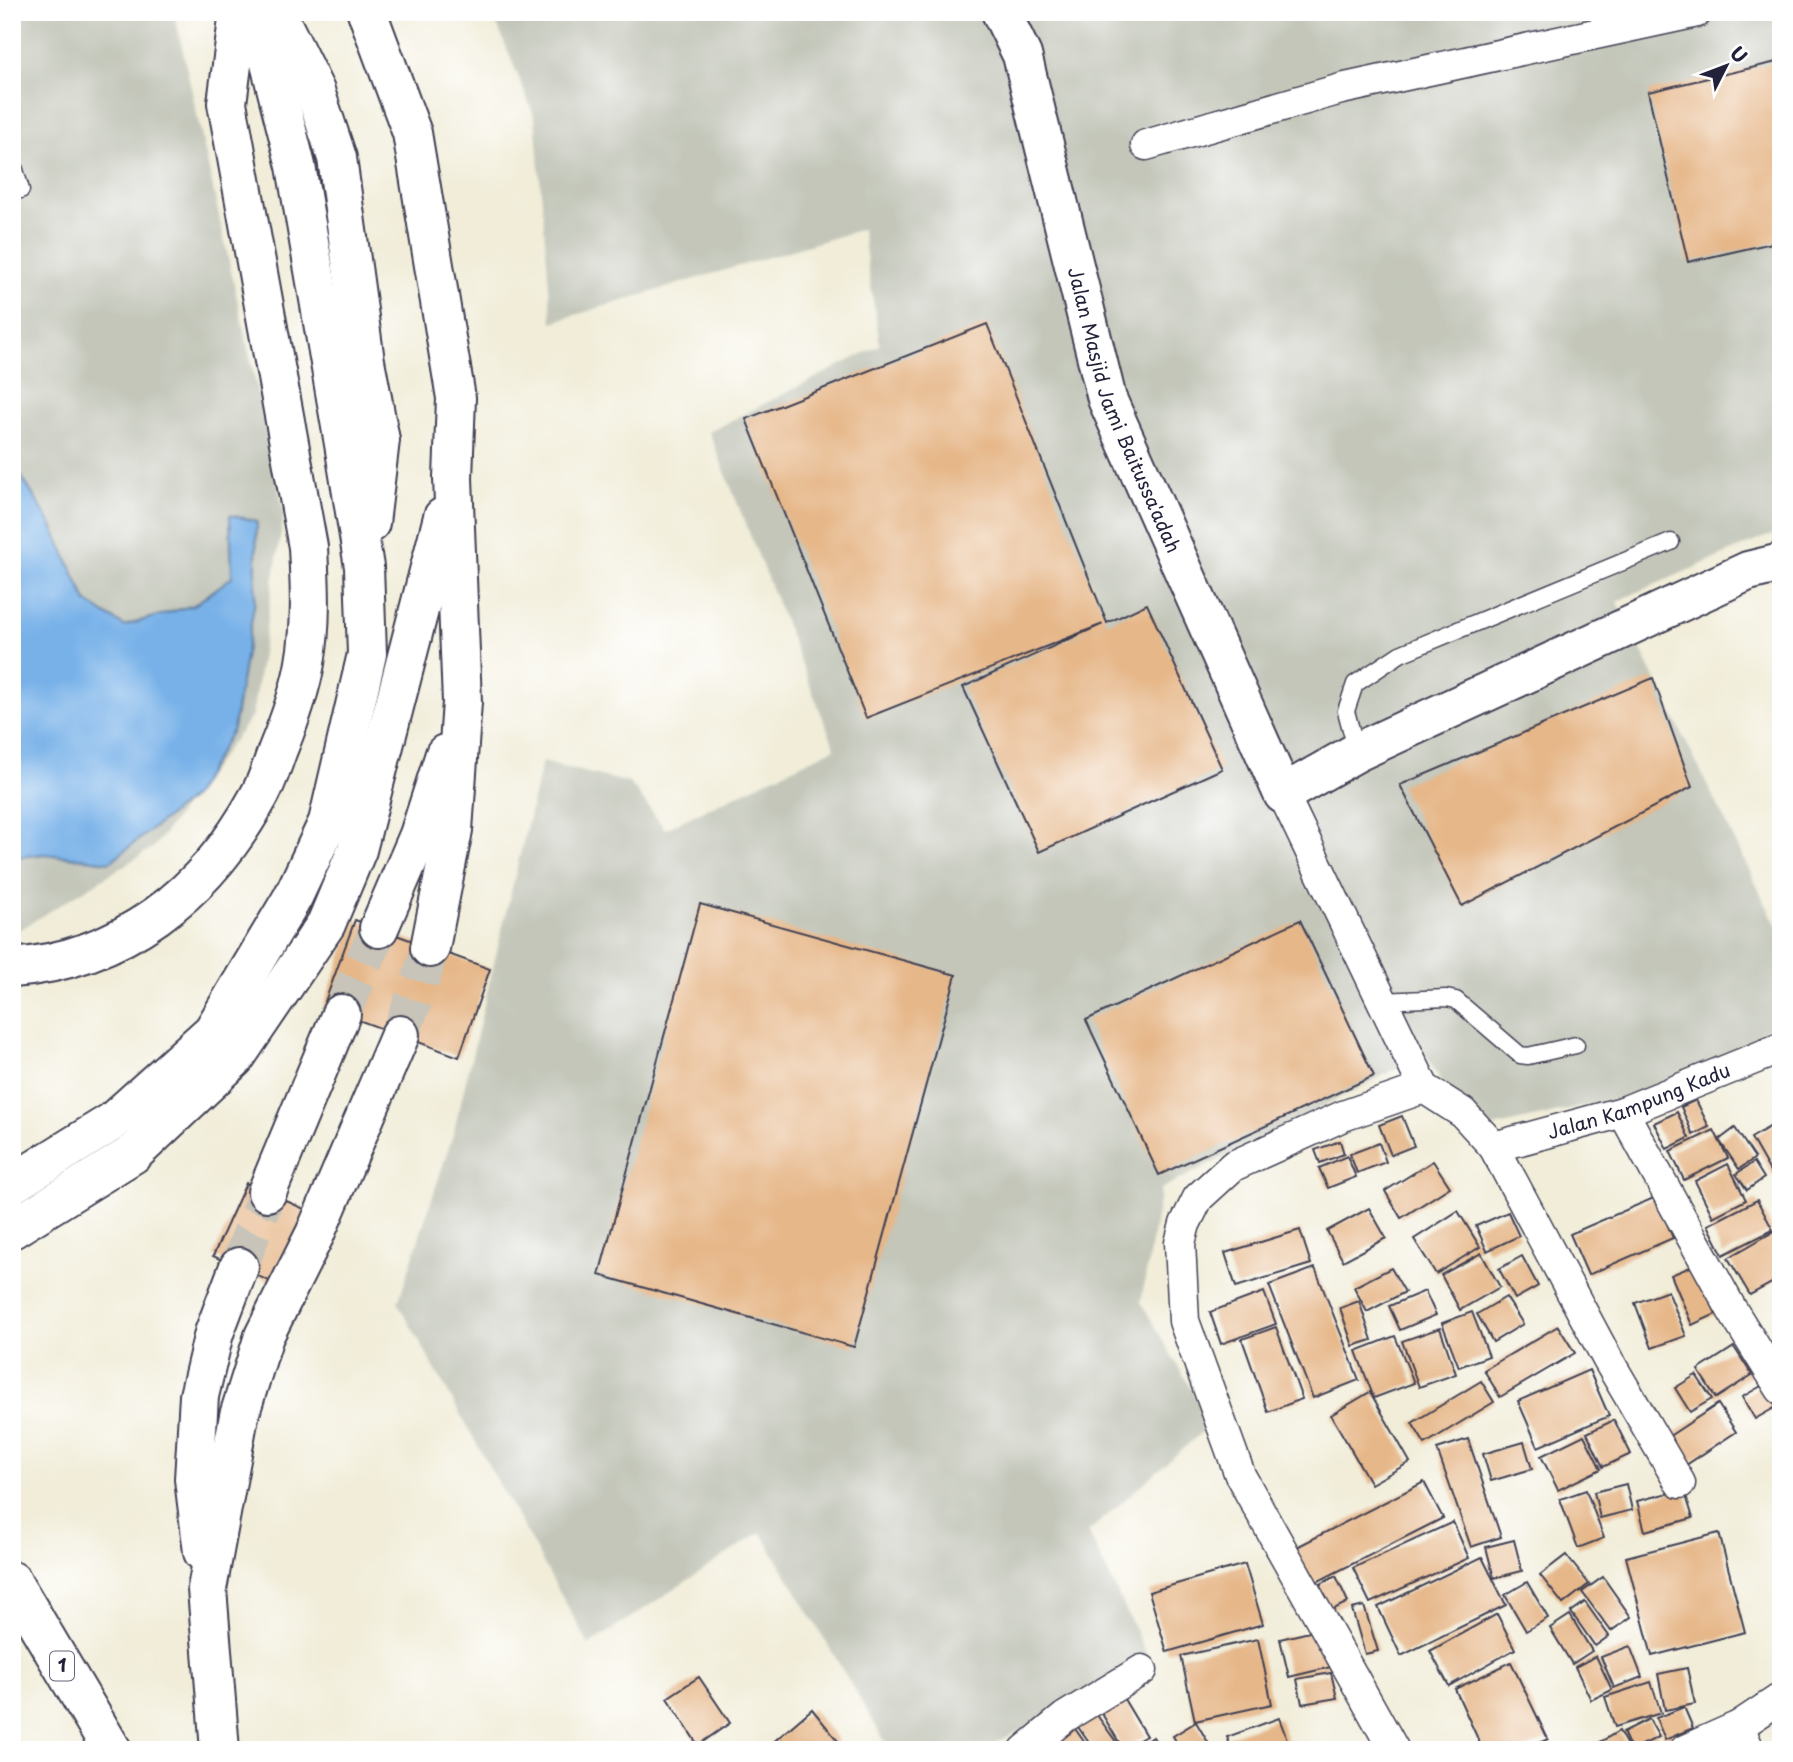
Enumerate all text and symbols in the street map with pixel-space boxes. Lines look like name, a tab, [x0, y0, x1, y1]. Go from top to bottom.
north arrow	[1692, 32, 1762, 102]
text: U	[1724, 39, 1755, 69]
street label: Jalan Masjid Jami Baitussa'adah	[1062, 264, 1189, 557]
street label: Jalan Kampung Kadu	[1544, 1055, 1734, 1145]
road number: 1	[50, 1652, 74, 1680]

